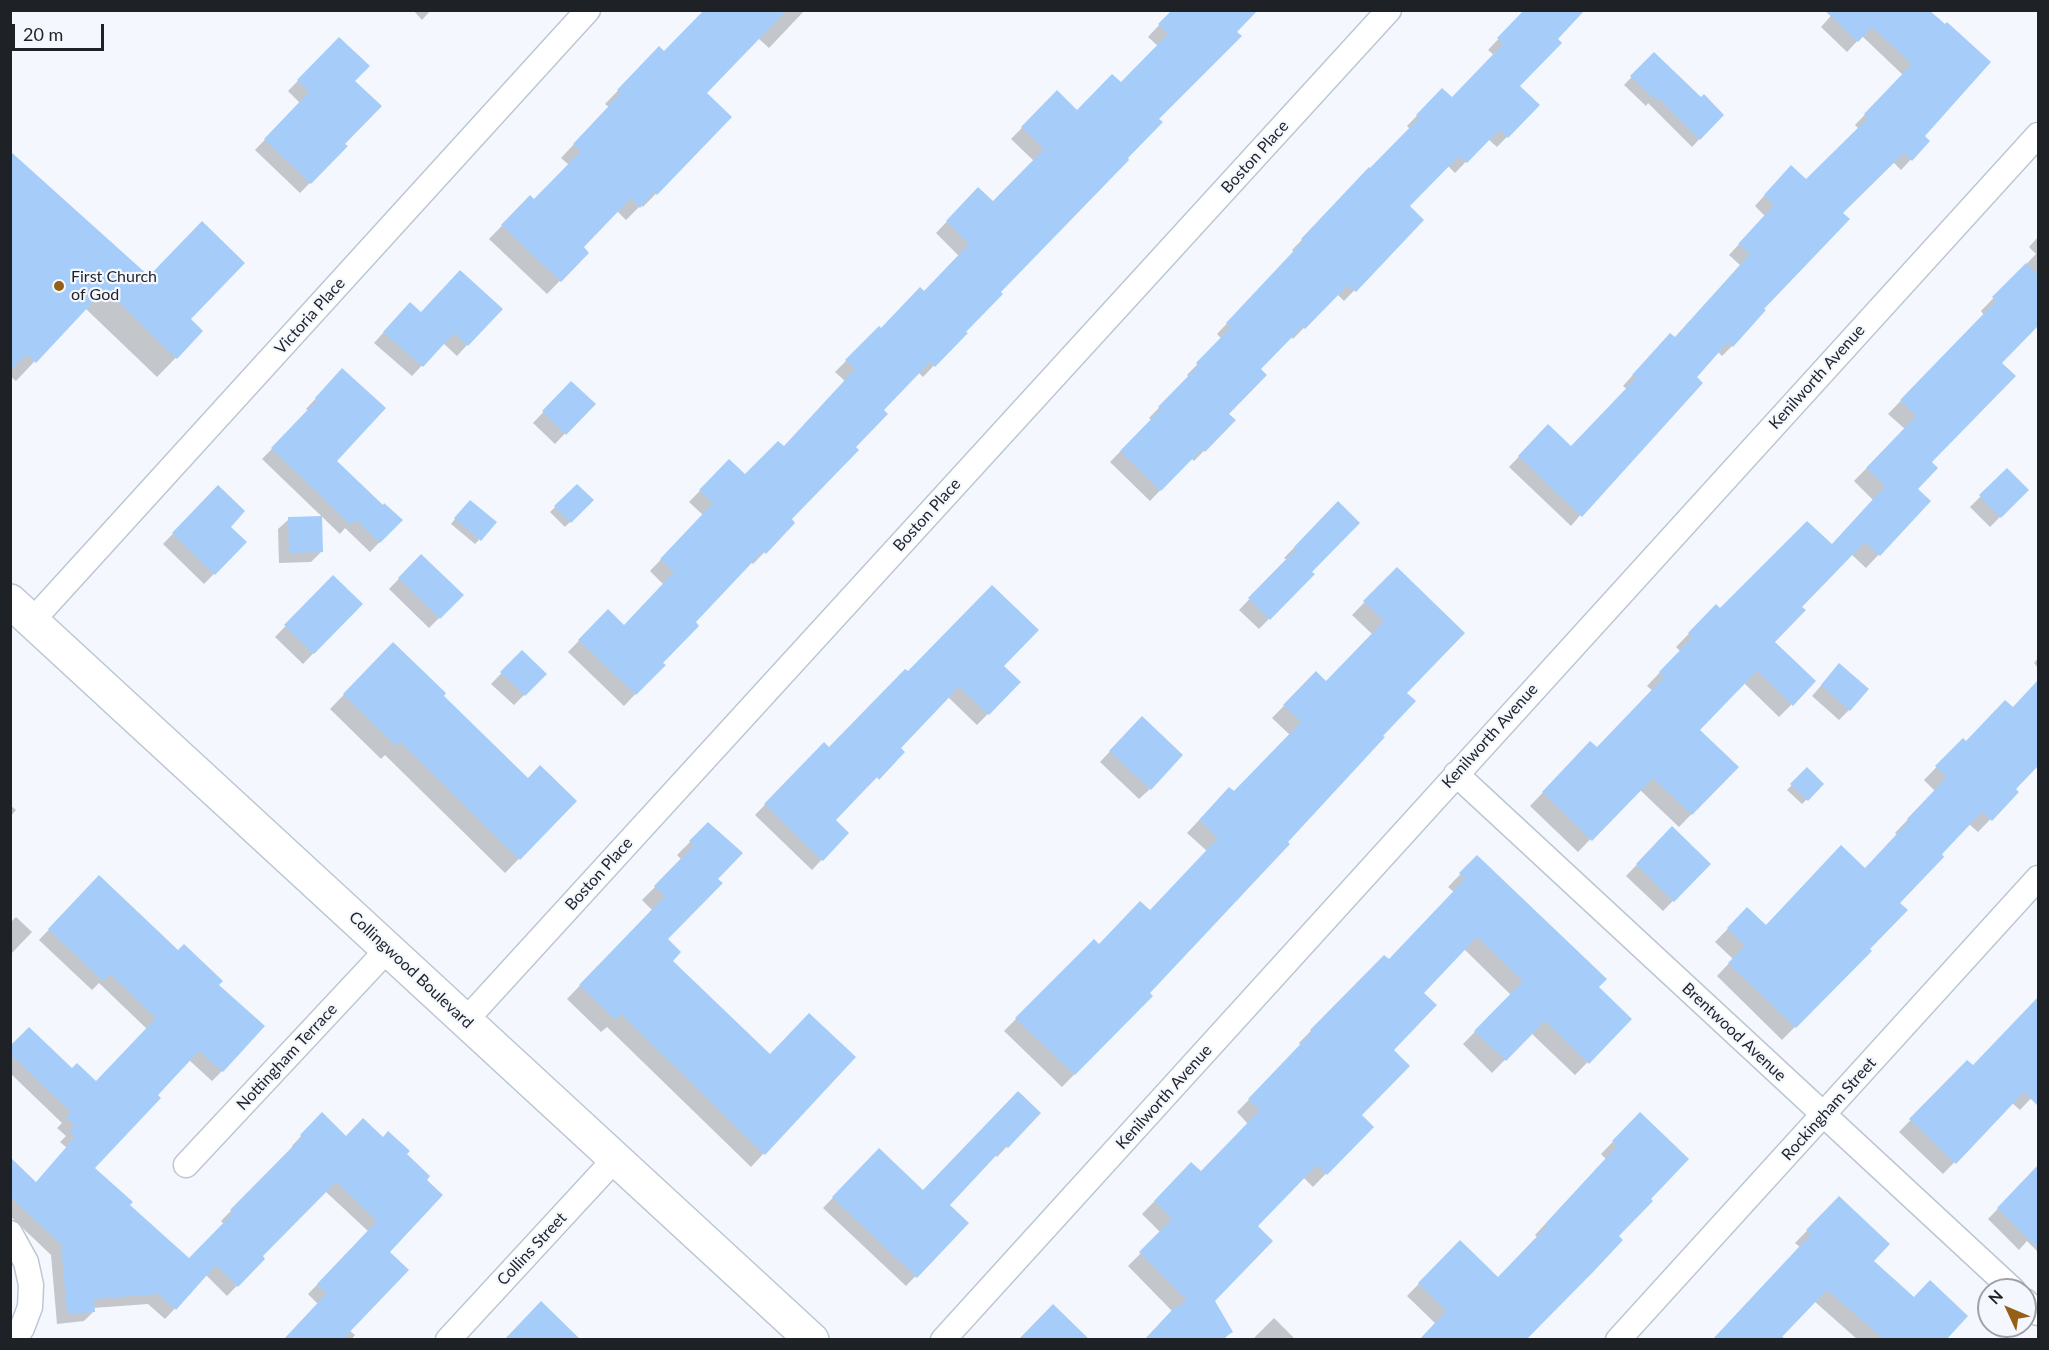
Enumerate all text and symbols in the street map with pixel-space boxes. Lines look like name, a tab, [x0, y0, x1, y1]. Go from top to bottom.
scale bar	[15, 12, 106, 50]
text: 20 m	[23, 23, 63, 45]
street label: Boston Place	[1217, 117, 1293, 197]
place label: First Church of God	[71, 267, 157, 305]
street label: Victoria Place	[271, 274, 349, 358]
marker: First Church of God	[52, 279, 66, 293]
street label: Kenilworth Avenue	[1765, 321, 1869, 433]
street label: Boston Place	[889, 475, 965, 555]
street label: Kenilworth Avenue	[1438, 680, 1542, 792]
street label: Boston Place	[561, 834, 637, 914]
street label: Collingwood Boulevard	[345, 908, 477, 1032]
street label: Brentwood Avenue	[1678, 979, 1790, 1085]
street label: Nottingham Terrace	[233, 1000, 341, 1114]
street label: Kenilworth Avenue	[1112, 1041, 1216, 1153]
street label: Rockingham Street	[1778, 1054, 1880, 1164]
street label: Collins Street	[493, 1208, 571, 1290]
north arrow	[1977, 1278, 2037, 1338]
text: N	[1984, 1286, 2006, 1308]

